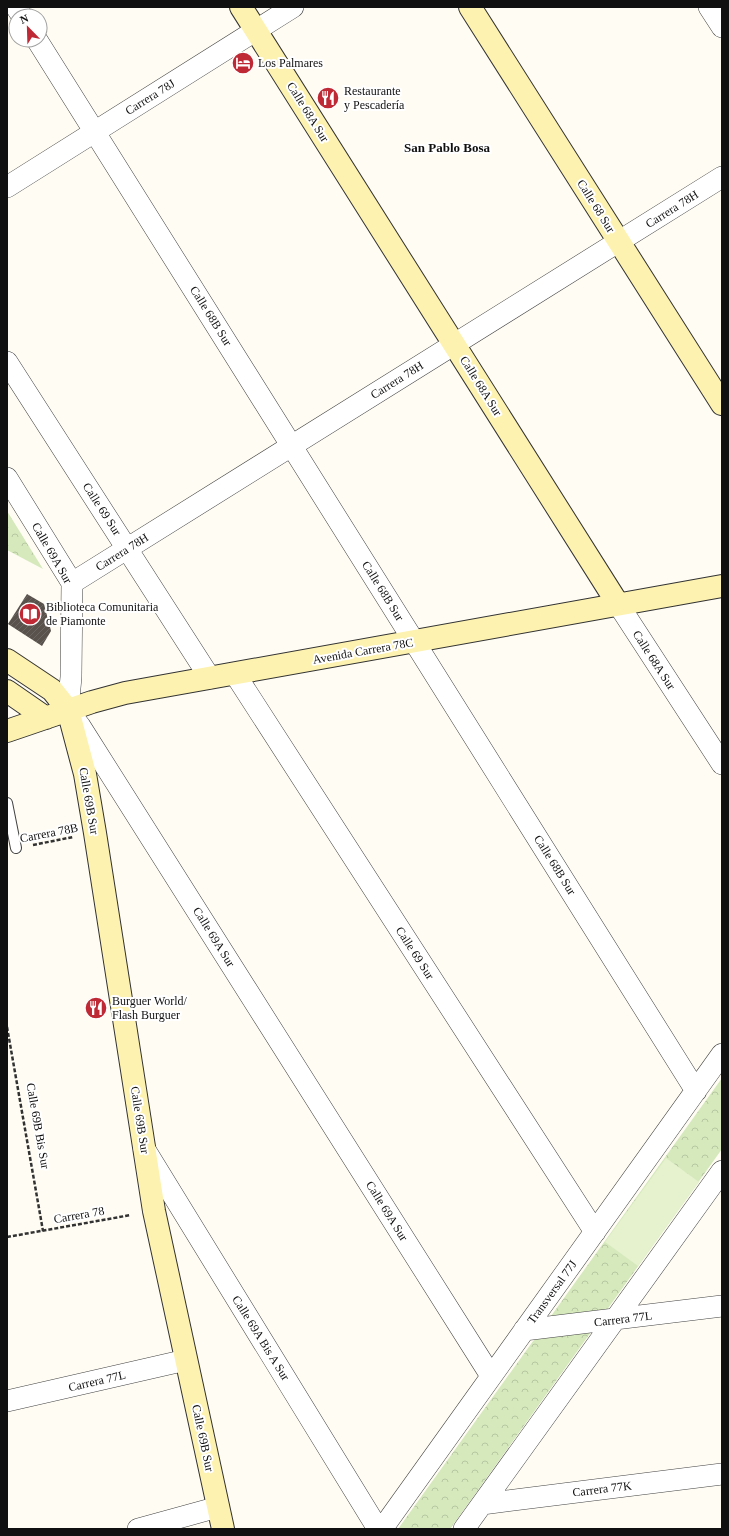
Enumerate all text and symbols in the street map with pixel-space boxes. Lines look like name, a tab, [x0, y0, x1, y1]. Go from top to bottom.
north arrow	[8, 8, 48, 48]
text: N	[18, 12, 30, 26]
hotel icon: Los Palmares	[230, 50, 256, 76]
place label: Los Palmares	[258, 56, 323, 70]
street label: Carrera 78J	[123, 76, 178, 118]
street label: Calle 68A Sur	[284, 79, 332, 145]
place label: Restaurante y Pescadería	[344, 84, 405, 112]
restaurant icon: Restaurante y Pescadería	[315, 85, 341, 111]
district label: San Pablo Bosa	[404, 140, 490, 155]
street label: Calle 68 Sur	[574, 177, 618, 235]
street label: Carrera 78H	[643, 187, 701, 231]
street label: Calle 68B Sur	[187, 283, 235, 349]
street label: Calle 68A Sur	[457, 353, 505, 419]
street label: Carrera 78H	[368, 358, 426, 402]
street label: Calle 69 Sur	[80, 480, 124, 538]
street label: Calle 69A Sur	[29, 520, 75, 586]
street label: Carrera 78H	[93, 530, 151, 574]
street label: Calle 68B Sur	[359, 558, 407, 624]
place label: Biblioteca Comunitaria de Piamonte	[46, 600, 159, 628]
library icon: Biblioteca Comunitaria de Piamonte	[17, 601, 43, 627]
street label: Calle 68A Sur	[630, 628, 678, 692]
street label: Avenida Carrera 78C	[312, 635, 414, 667]
street label: Calle 69B Sur	[76, 766, 102, 836]
street label: Carrera 78B	[19, 821, 79, 845]
street label: Calle 68B Sur	[531, 832, 579, 898]
street label: Calle 69A Sur	[190, 904, 238, 970]
street label: Calle 69 Sur	[393, 924, 437, 982]
place label: Burguer World/ Flash Burguer	[112, 994, 188, 1022]
restaurant icon: Burguer World/ Flash Burguer	[83, 995, 109, 1021]
street label: Calle 69B Bis Sur	[24, 1082, 52, 1170]
street label: Calle 69B Sur	[128, 1085, 152, 1155]
street label: Calle 69A Sur	[363, 1178, 411, 1244]
street label: Carrera 78	[53, 1204, 105, 1226]
street label: Transversal 77J	[524, 1257, 580, 1327]
street label: Calle 69A Bis A Sur	[229, 1293, 293, 1383]
street label: Carrera 77L	[593, 1308, 653, 1330]
street label: Carrera 77L	[67, 1368, 127, 1394]
street label: Calle 69B Sur	[189, 1403, 217, 1473]
street label: Carrera 77K	[572, 1478, 633, 1500]

